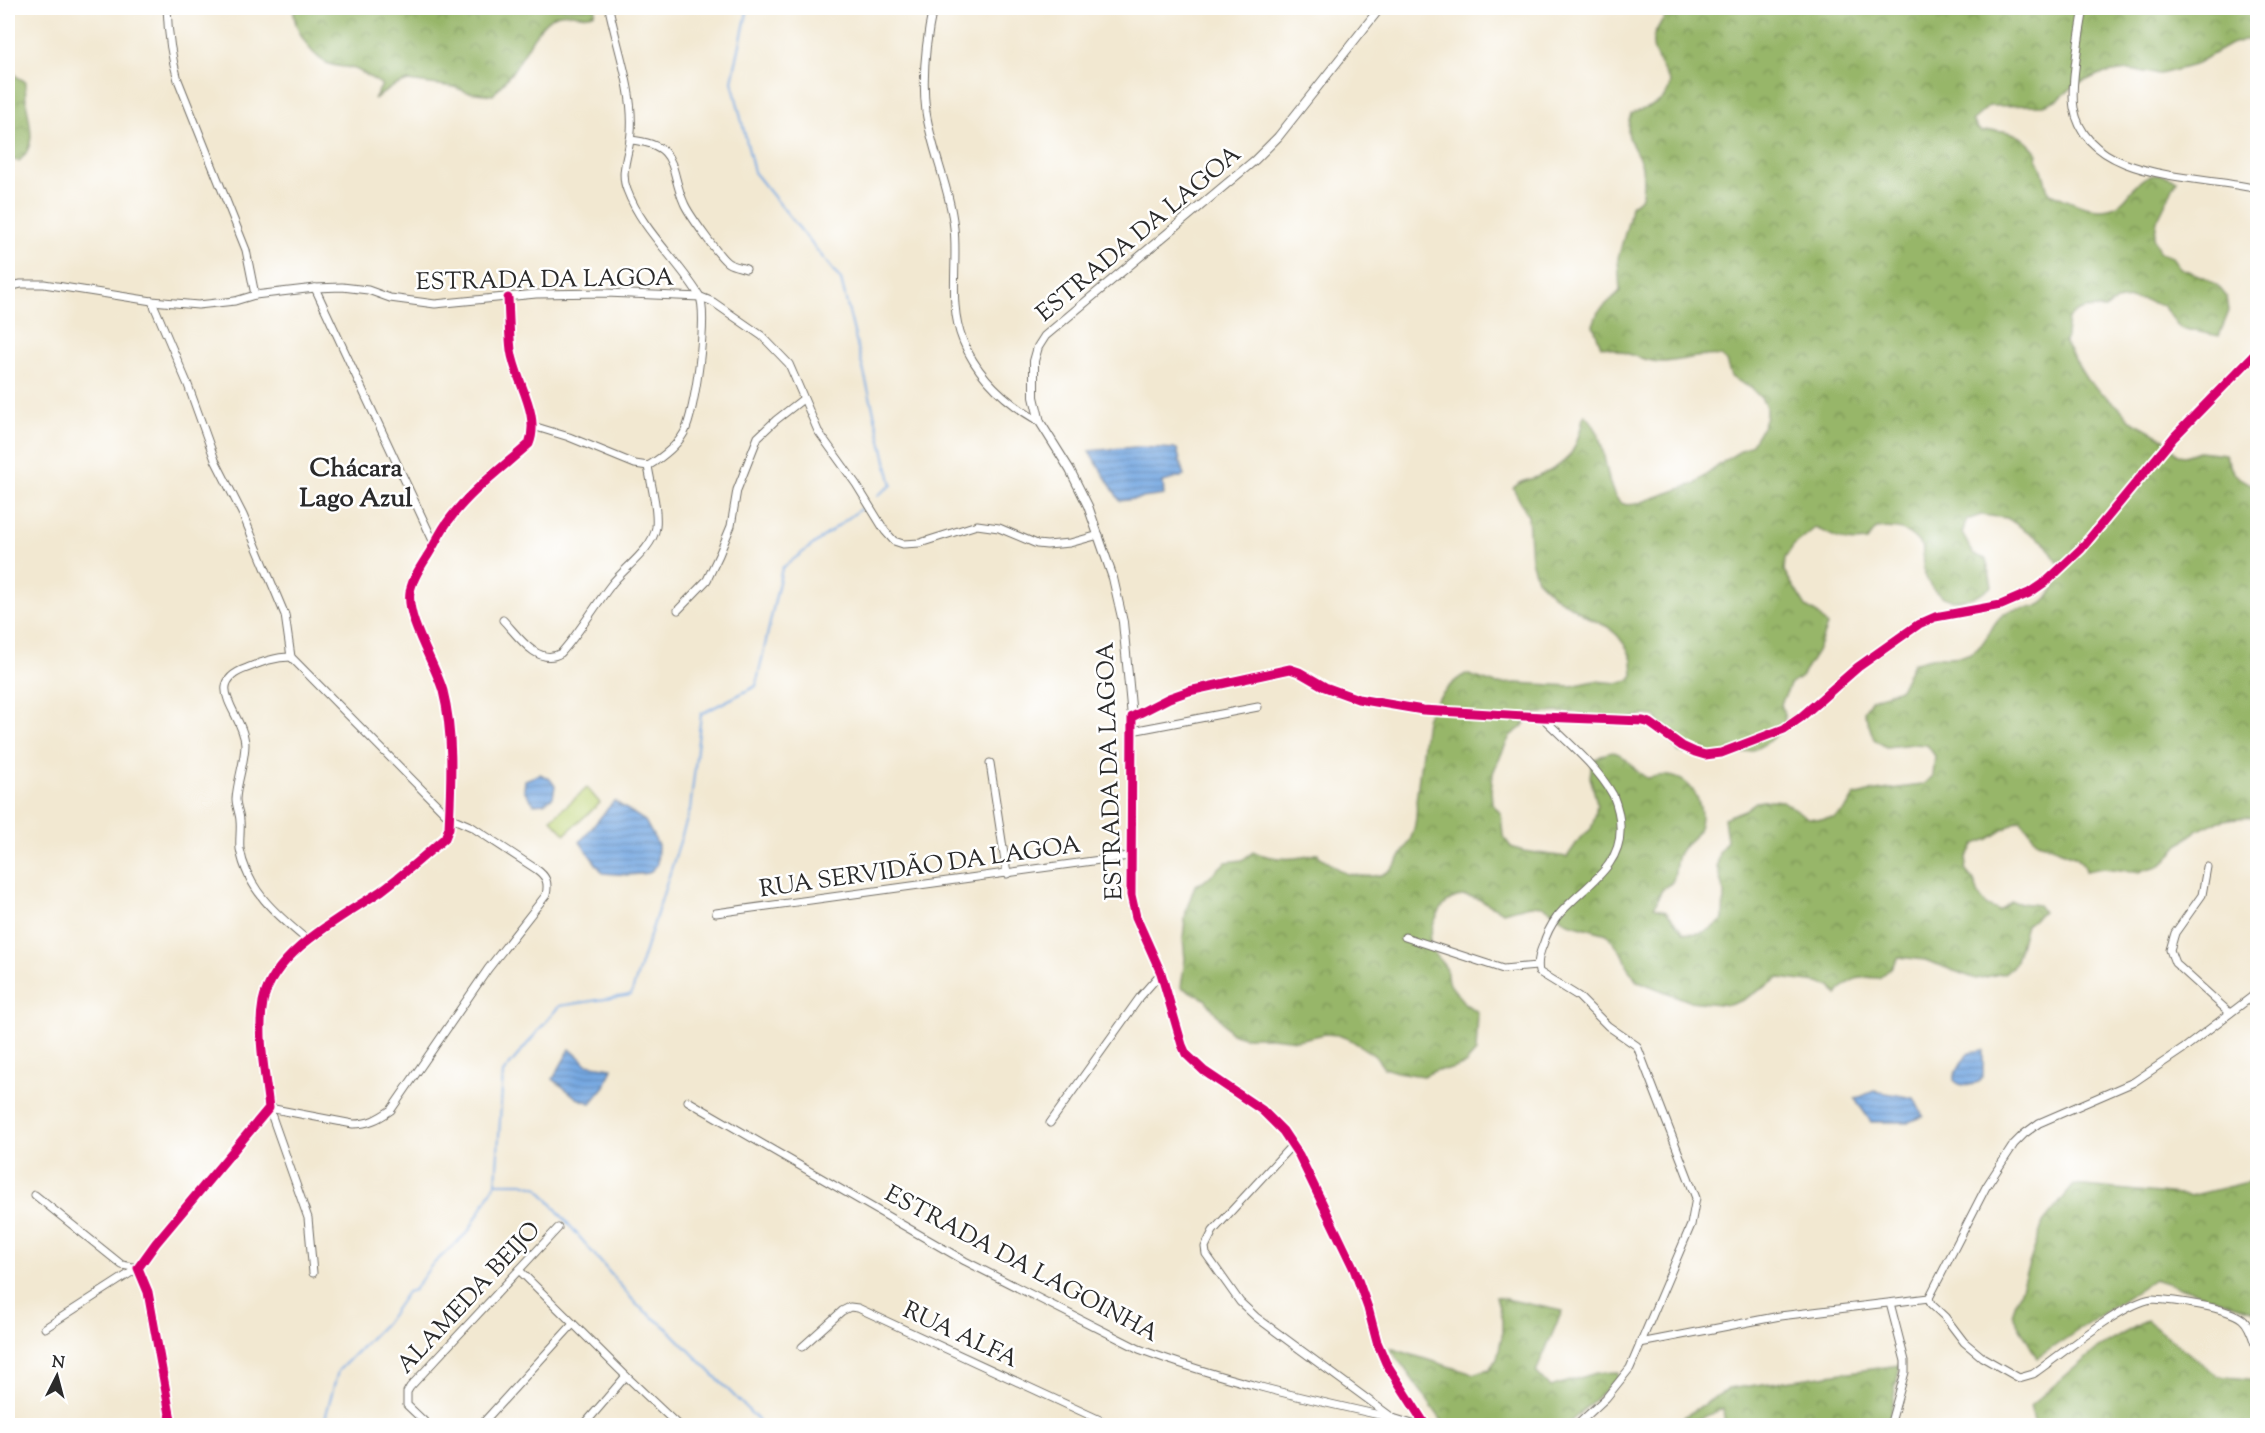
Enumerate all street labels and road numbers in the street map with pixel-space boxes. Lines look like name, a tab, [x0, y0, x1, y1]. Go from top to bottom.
street label: ESTRADA DA LAGOA	[1029, 138, 1250, 331]
street label: ESTRADA DA LAGOA	[416, 262, 675, 300]
street label: ESTRADA DA LAGOA	[1089, 641, 1132, 901]
street label: RUA SERVIDÃO DA LAGOA	[757, 829, 1084, 907]
street label: ESTRADA DA LAGOINHA	[878, 1178, 1164, 1352]
street label: ALAMEDA BEIJO	[390, 1215, 549, 1382]
street label: RUA ALFA	[897, 1294, 1024, 1378]

